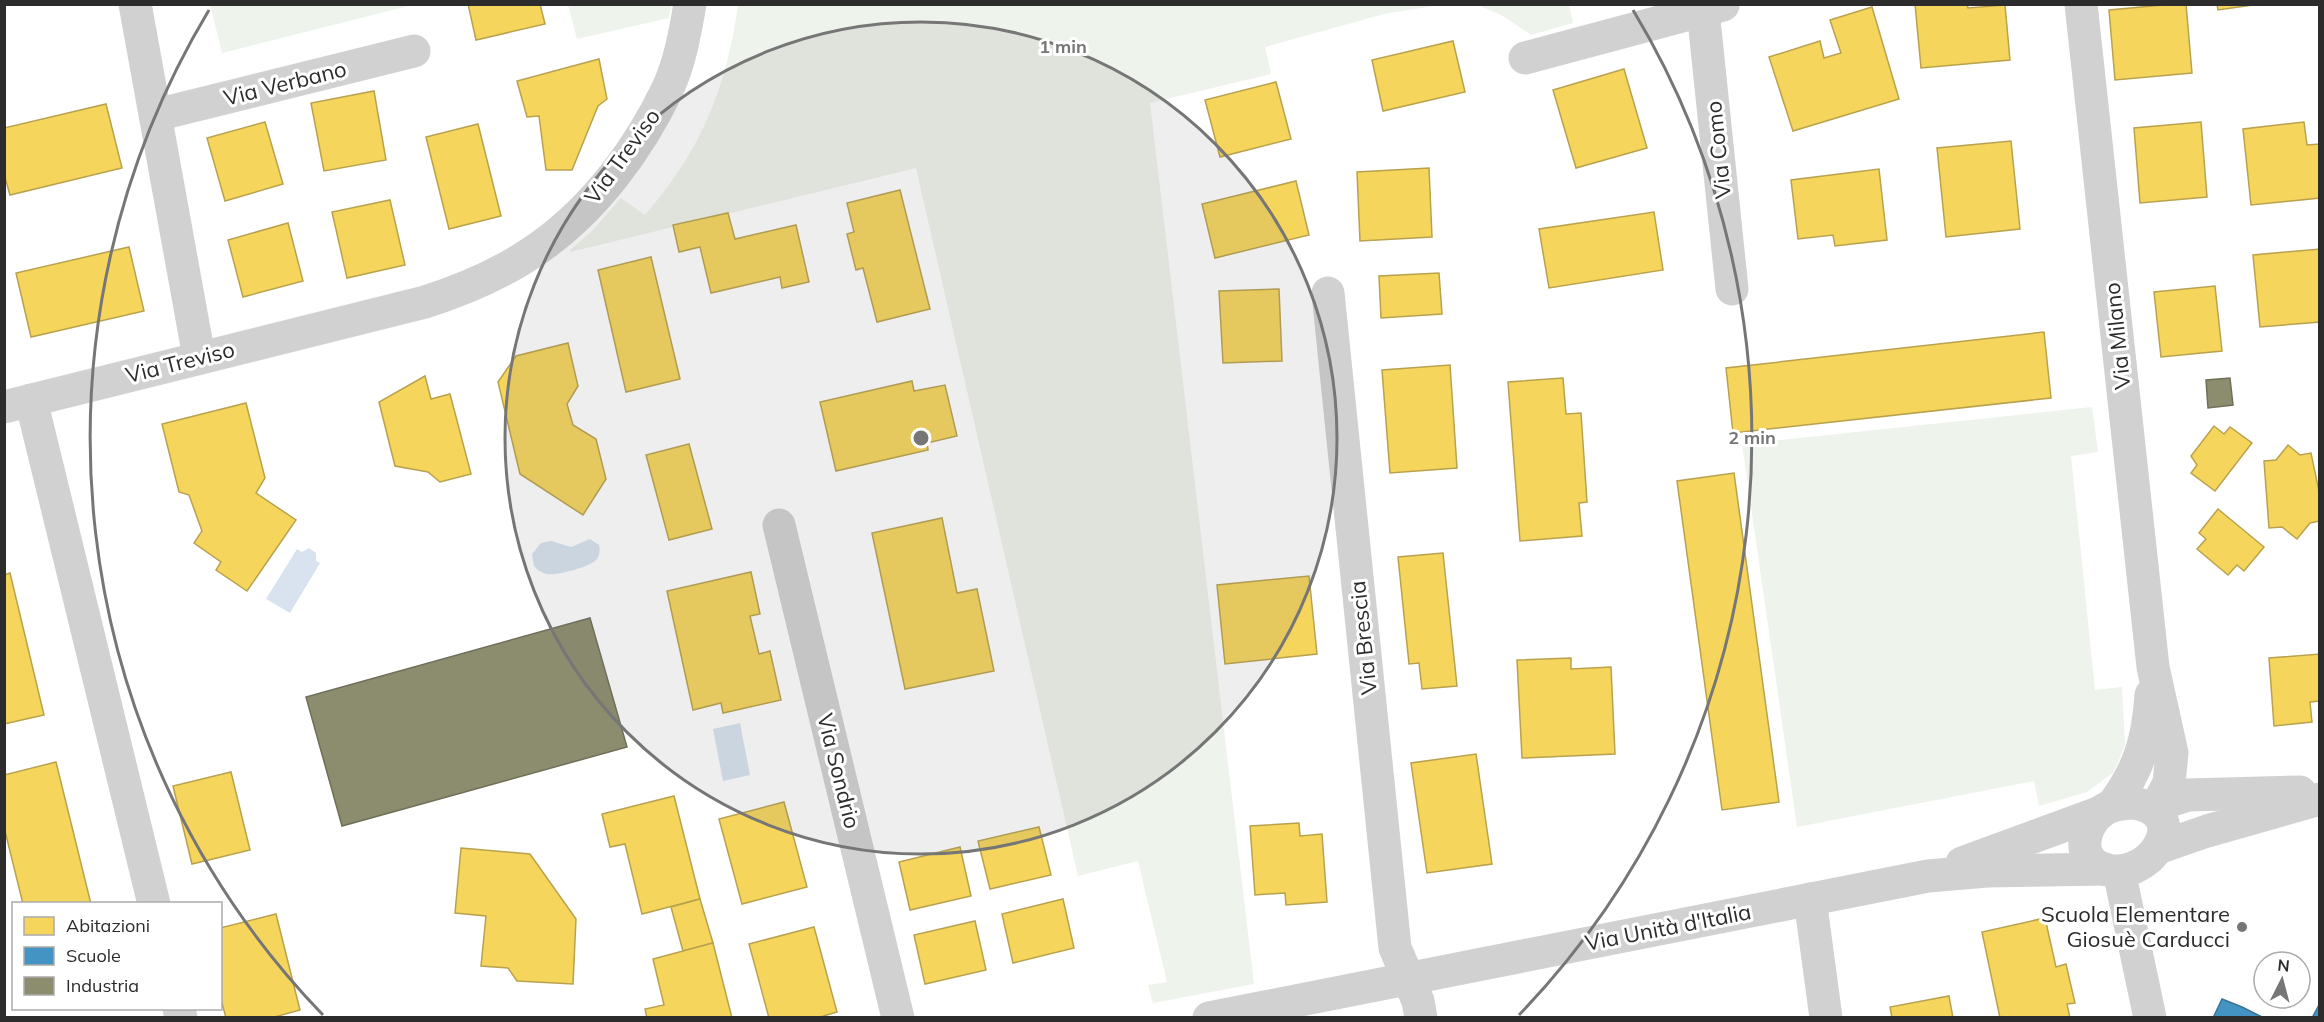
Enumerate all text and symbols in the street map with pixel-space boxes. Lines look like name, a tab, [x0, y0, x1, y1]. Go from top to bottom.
text: 1 min	[1039, 35, 1087, 58]
street label: Via Verbano	[221, 54, 349, 112]
street label: Via Como	[1699, 100, 1737, 200]
street label: Via Treviso	[578, 103, 666, 209]
street label: Via Milano	[2097, 281, 2137, 391]
street label: Via Treviso	[123, 335, 237, 389]
text: 2 min	[1728, 426, 1776, 449]
centre of rings	[911, 428, 931, 448]
street label: Via Brescia	[1343, 580, 1383, 696]
street label: Via Sondrio	[811, 711, 867, 831]
street label: Via Unità d'Italia	[1583, 897, 1753, 957]
place label: Scuola Elementare Giosuè Carducci	[2041, 900, 2230, 953]
legend	[12, 902, 222, 1010]
text: Abitazioni	[66, 914, 150, 937]
marker: Scuola Elementare Giosuè Carducci	[2235, 920, 2249, 934]
text: Scuole	[66, 944, 121, 967]
north arrow	[2252, 950, 2312, 1010]
text: N	[2277, 955, 2291, 976]
text: Industria	[66, 974, 139, 997]

